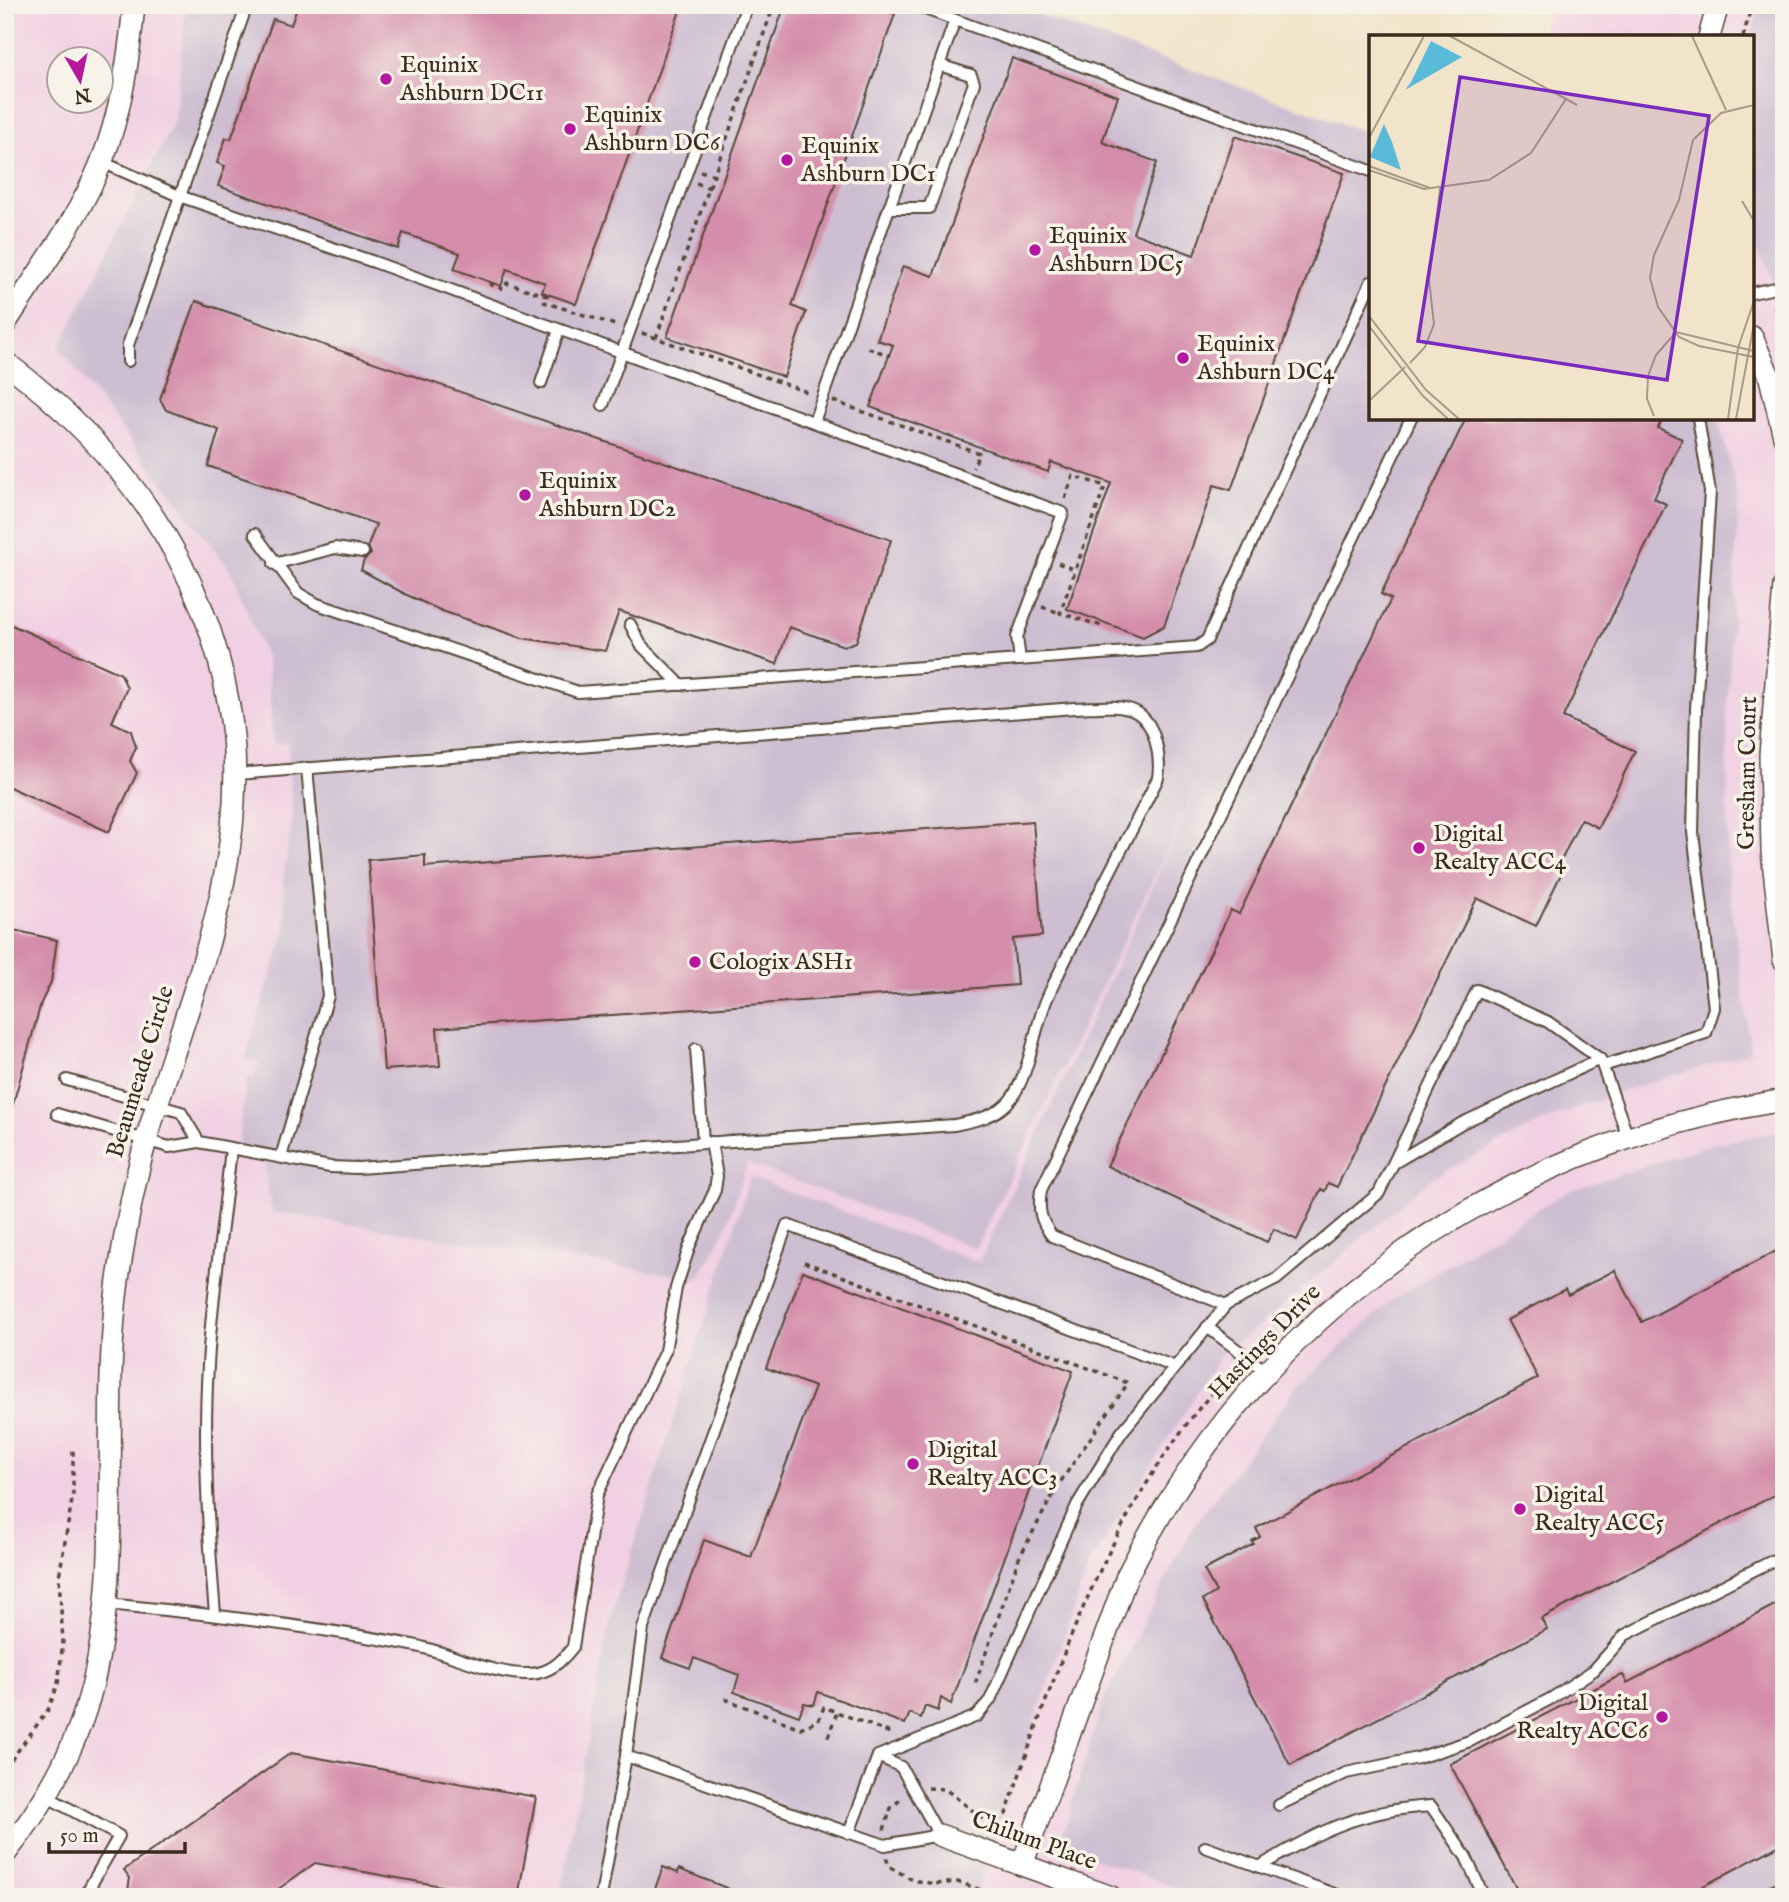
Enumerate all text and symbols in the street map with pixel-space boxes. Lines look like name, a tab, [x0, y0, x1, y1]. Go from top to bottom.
inset map	[1369, 35, 1754, 420]
north arrow	[46, 46, 116, 116]
place label: Equinix Ashburn DC11	[399, 50, 544, 109]
marker: Equinix Ashburn DC11	[378, 71, 394, 87]
text: N	[72, 82, 93, 108]
place label: Equinix Ashburn DC6	[583, 100, 721, 159]
marker: Equinix Ashburn DC6	[562, 121, 578, 137]
place label: Equinix Ashburn DC1	[800, 131, 936, 190]
marker: Equinix Ashburn DC1	[779, 152, 795, 168]
place label: Equinix Ashburn DC5	[1048, 221, 1184, 280]
marker: Equinix Ashburn DC5	[1027, 242, 1043, 258]
place label: Equinix Ashburn DC4	[1196, 329, 1335, 388]
marker: Equinix Ashburn DC4	[1175, 350, 1191, 366]
place label: Equinix Ashburn DC2	[538, 466, 676, 525]
marker: Equinix Ashburn DC2	[517, 487, 533, 503]
street label: Gresham Court	[1731, 696, 1765, 850]
place label: Digital Realty ACC4	[1433, 819, 1567, 878]
marker: Digital Realty ACC4	[1411, 840, 1427, 856]
place label: Cologix ASH1	[709, 947, 853, 978]
marker: Cologix ASH1	[687, 954, 703, 970]
street label: Beaumeade Circle	[100, 982, 182, 1162]
street label: Hastings Drive	[1202, 1277, 1328, 1407]
place label: Digital Realty ACC3	[927, 1435, 1058, 1494]
marker: Digital Realty ACC3	[905, 1456, 921, 1472]
place label: Digital Realty ACC5	[1534, 1480, 1665, 1539]
marker: Digital Realty ACC5	[1512, 1501, 1528, 1517]
place label: Digital Realty ACC6	[1516, 1688, 1649, 1747]
marker: Digital Realty ACC6	[1654, 1709, 1670, 1725]
street label: Chilum Place	[967, 1804, 1101, 1878]
scale bar	[49, 1811, 186, 1855]
text: 50 m	[60, 1823, 99, 1850]

